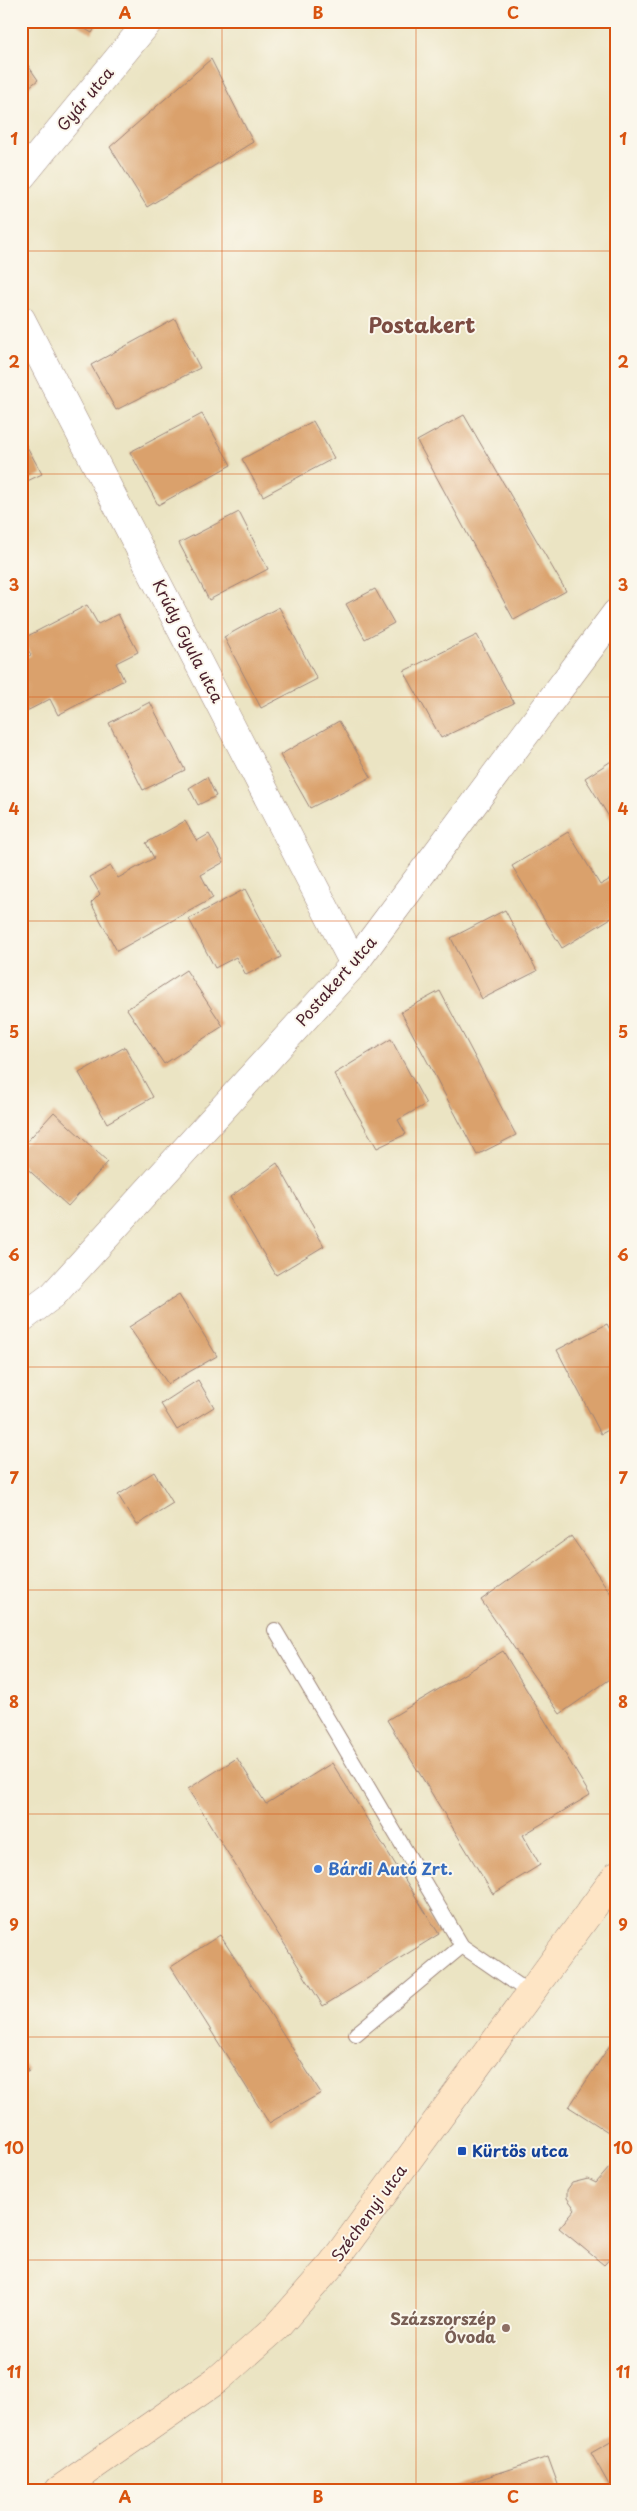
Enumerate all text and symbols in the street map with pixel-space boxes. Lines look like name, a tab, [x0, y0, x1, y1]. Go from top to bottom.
text: A	[119, 0, 132, 24]
text: B	[313, 0, 324, 24]
text: C	[507, 0, 519, 24]
street label: Gyár utca	[50, 61, 118, 136]
text: 1	[10, 126, 18, 150]
text: 1	[619, 126, 627, 150]
district label: Postakert	[369, 308, 475, 340]
text: 2	[8, 349, 20, 373]
text: 2	[617, 349, 629, 373]
text: 3	[9, 572, 19, 596]
text: 3	[618, 572, 628, 596]
street label: Krúdy Gyula utca	[147, 575, 230, 706]
text: 4	[9, 796, 20, 820]
text: 4	[618, 796, 629, 820]
street label: Postakert utca	[289, 930, 381, 1031]
text: 5	[9, 1019, 19, 1043]
text: 5	[618, 1019, 628, 1043]
text: 6	[8, 1242, 20, 1266]
text: 6	[617, 1242, 629, 1266]
text: 7	[9, 1465, 19, 1489]
text: 7	[618, 1465, 628, 1489]
text: 8	[9, 1689, 19, 1713]
text: 8	[618, 1689, 628, 1713]
place label: Bárdi Autó Zrt.	[328, 1856, 453, 1880]
marker: Bárdi Autó Zrt.	[312, 1863, 324, 1875]
text: 9	[9, 1912, 19, 1936]
text: 9	[618, 1912, 628, 1936]
text: 10	[4, 2135, 24, 2159]
text: 10	[613, 2135, 633, 2159]
place label: Kürtös utca	[472, 2138, 569, 2162]
marker: Kürtös utca	[456, 2145, 468, 2157]
street label: Széchenyi utca	[325, 2159, 412, 2266]
place label: Százszorszép Óvoda	[390, 2306, 496, 2348]
marker: Százszorszép Óvoda	[500, 2322, 512, 2334]
text: 11	[7, 2359, 21, 2383]
text: 11	[616, 2359, 630, 2383]
text: A	[119, 2484, 132, 2508]
text: B	[313, 2484, 324, 2508]
text: C	[507, 2484, 519, 2508]

